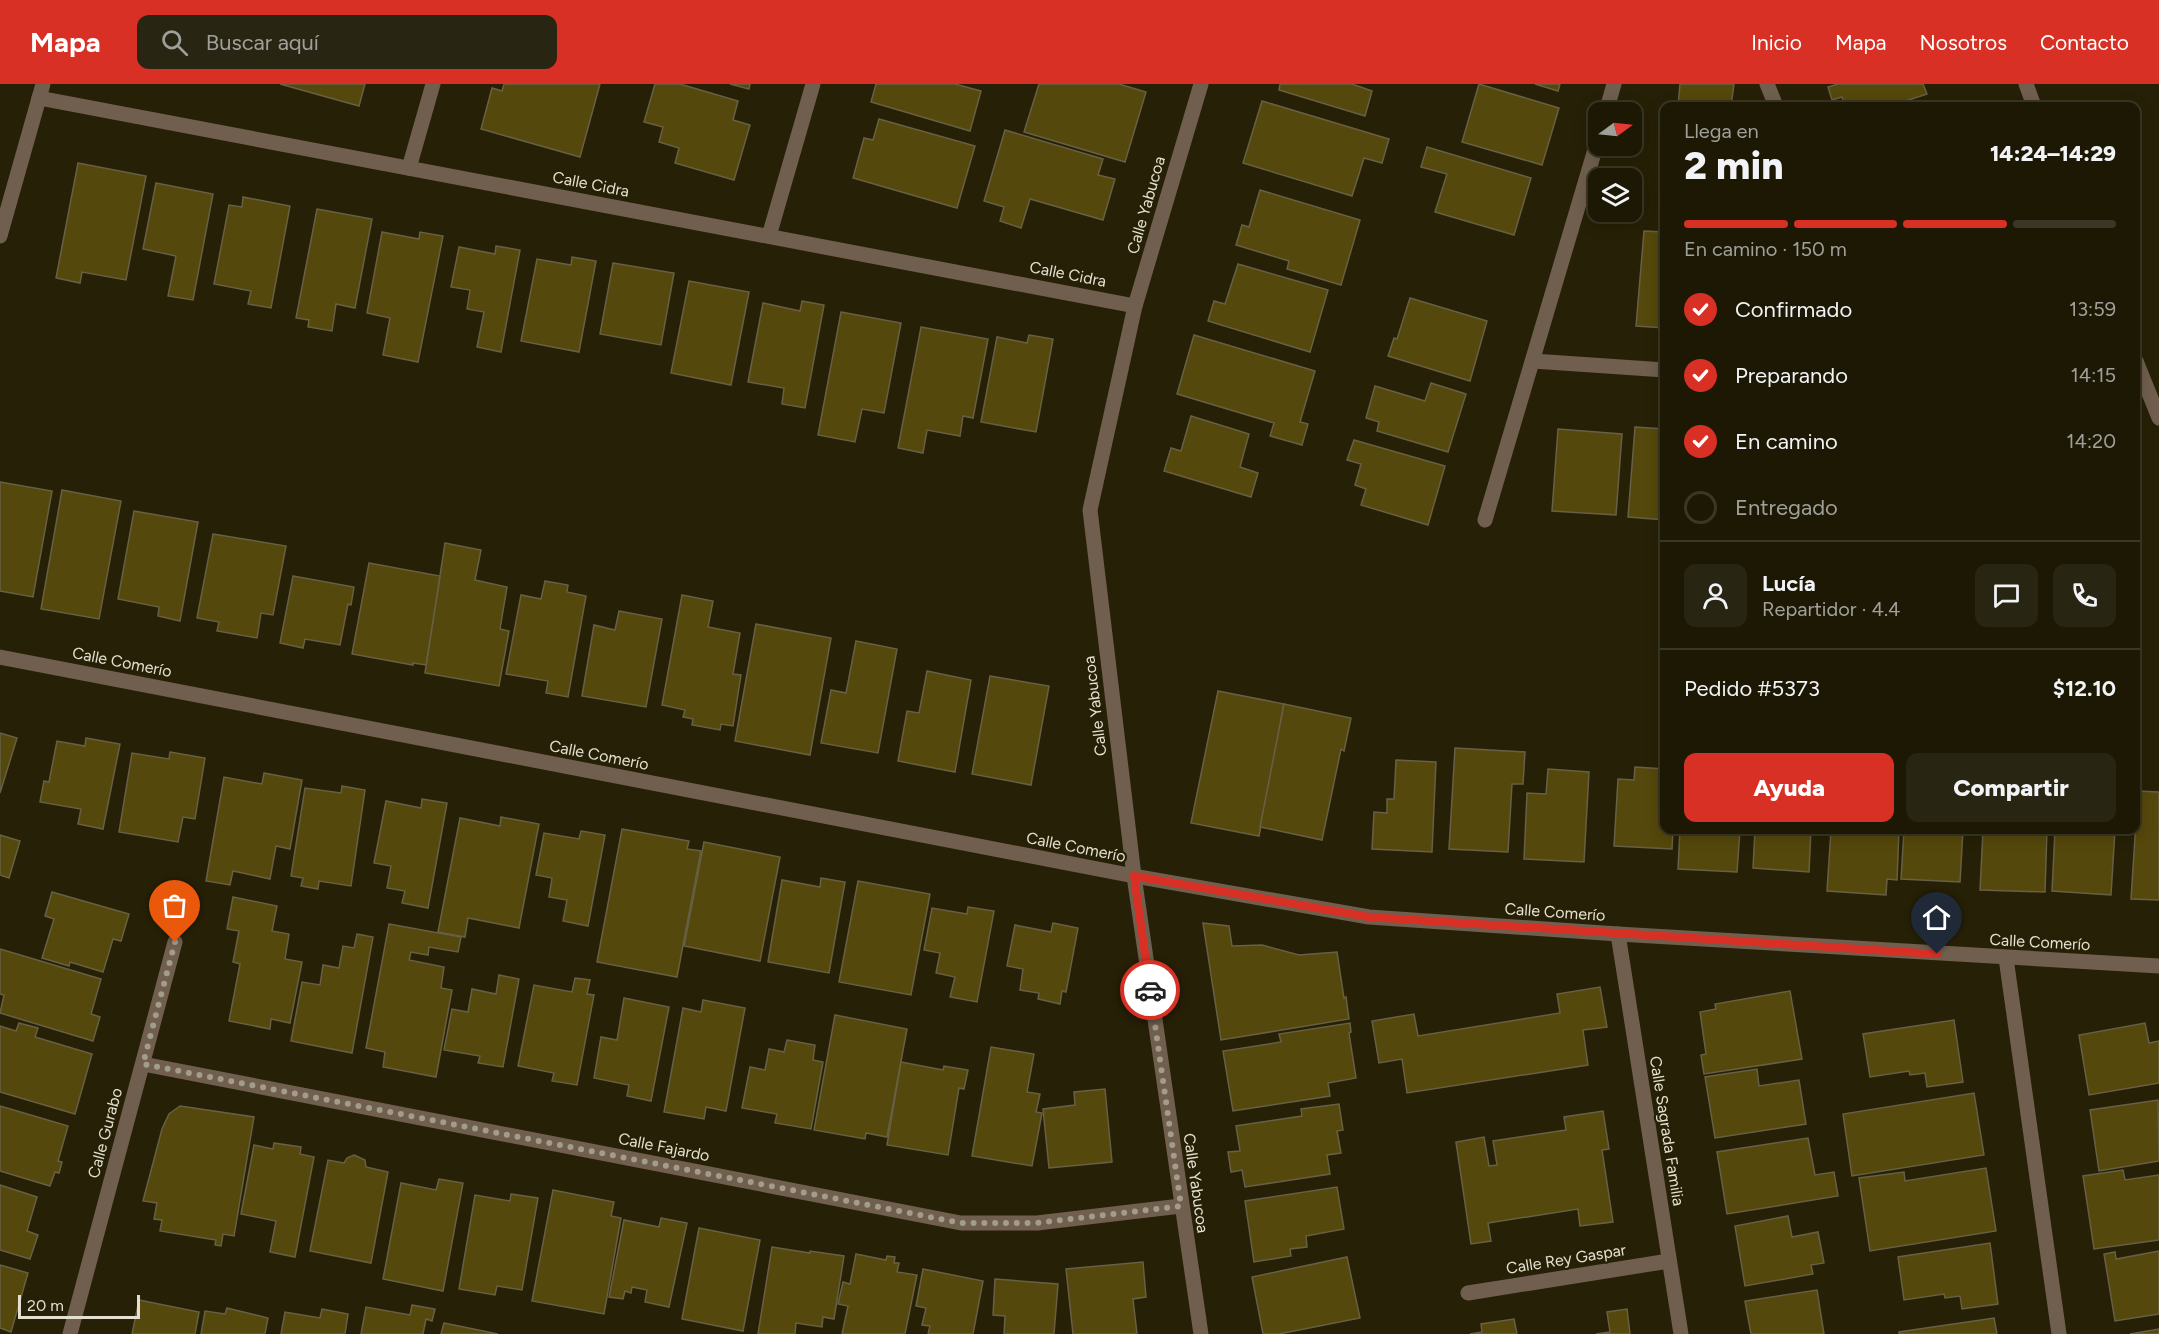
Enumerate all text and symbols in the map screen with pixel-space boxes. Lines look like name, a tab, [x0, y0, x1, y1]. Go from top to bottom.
search box	[137, 15, 557, 69]
text: Mapa	[30, 25, 101, 59]
icon: search	[158, 26, 191, 59]
text: Buscar aquí	[206, 29, 319, 56]
text: Inicio	[1751, 30, 1802, 55]
text: Mapa	[1835, 30, 1887, 55]
text: Nosotros	[1920, 30, 2007, 55]
text: Contacto	[2040, 30, 2129, 55]
north arrow	[1588, 102, 1642, 156]
map controls	[1588, 102, 1642, 222]
text: Llega en	[1684, 119, 1759, 143]
text: 14:24–14:29	[1990, 140, 2116, 167]
text: 2 min	[1684, 142, 1784, 189]
street label: Calle Yabucoa	[1123, 154, 1169, 256]
street label: Calle Cidra	[551, 167, 631, 201]
button: layers	[1588, 168, 1642, 222]
text: En camino · 150 m	[1684, 237, 1847, 261]
street label: Calle Cidra	[1028, 257, 1108, 291]
icon: check	[1684, 293, 1717, 326]
text: Confirmado	[1735, 296, 1852, 323]
text: 13:59	[2069, 297, 2116, 321]
icon: check	[1684, 359, 1717, 392]
text: Preparando	[1735, 362, 1848, 389]
text: 14:15	[2071, 363, 2116, 387]
icon: check	[1684, 425, 1717, 458]
text: En camino	[1735, 428, 1838, 455]
text: 14:20	[2066, 429, 2116, 453]
text: Entregado	[1735, 494, 1838, 521]
button: person	[1684, 564, 1747, 627]
button: chat	[1975, 564, 2038, 627]
button: phone	[2053, 564, 2116, 627]
text: Lucía	[1762, 570, 1816, 597]
text: Repartidor · 4.4	[1762, 597, 1900, 621]
street label: Calle Comerío	[71, 643, 173, 681]
street label: Calle Yabucoa	[1079, 655, 1111, 757]
text: Pedido #5373	[1684, 675, 1820, 702]
text: $12.10	[2053, 675, 2116, 702]
street label: Calle Comerío	[548, 736, 650, 774]
button: Ayuda	[1684, 753, 1894, 822]
button: Compartir	[1906, 753, 2116, 822]
street label: Calle Comerío	[1025, 828, 1127, 866]
pin	[149, 880, 200, 942]
icon: bag	[158, 889, 191, 922]
pin	[1911, 892, 1962, 954]
street label: Calle Comerío	[1504, 899, 1606, 925]
icon: home	[1920, 901, 1953, 934]
street label: Calle Comerío	[1989, 930, 2091, 954]
courier	[1120, 960, 1180, 1020]
icon: car	[1134, 974, 1167, 1007]
street label: Calle Sagrada Familia	[1646, 1055, 1688, 1207]
street label: Calle Gurabo	[84, 1086, 126, 1180]
street label: Calle Fajardo	[617, 1129, 711, 1165]
street label: Calle Yabucoa	[1180, 1132, 1212, 1234]
street label: Calle Rey Gaspar	[1505, 1240, 1628, 1278]
scale bar	[18, 1292, 140, 1320]
text: 20 m	[27, 1296, 64, 1315]

